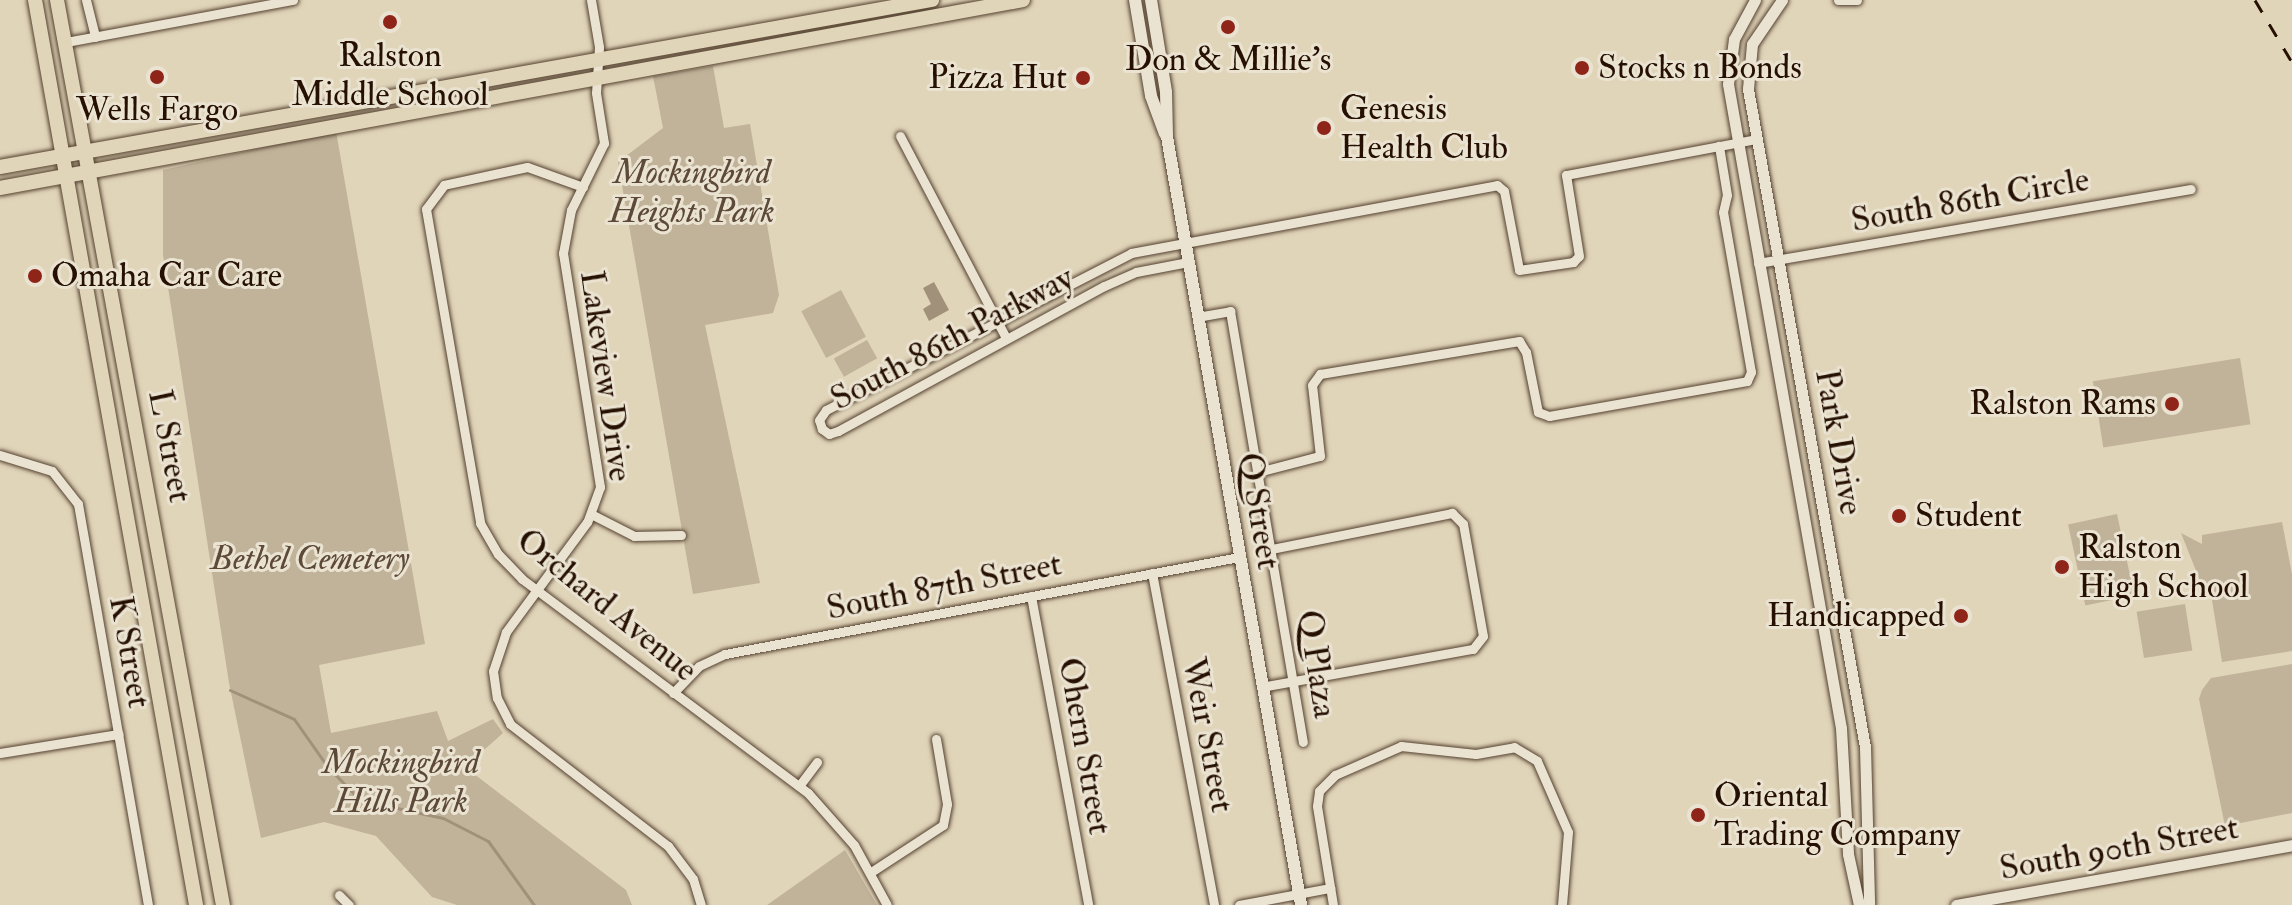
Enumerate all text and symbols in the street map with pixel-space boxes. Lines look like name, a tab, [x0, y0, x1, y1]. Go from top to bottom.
marker: Ralston Middle School	[381, 13, 399, 31]
marker: Don & Millie's	[1219, 18, 1237, 36]
place label: Ralston Middle School	[292, 35, 488, 114]
place label: Don & Millie's	[1125, 40, 1331, 80]
place label: Stocks n Bonds	[1598, 48, 1802, 88]
place label: Pizza Hut	[928, 58, 1067, 98]
marker: Stocks n Bonds	[1573, 59, 1591, 77]
marker: Wells Fargo	[148, 68, 166, 86]
marker: Pizza Hut	[1074, 69, 1092, 87]
place label: Genesis Health Club	[1340, 88, 1508, 168]
place label: Wells Fargo	[76, 90, 238, 130]
marker: Genesis Health Club	[1315, 119, 1333, 137]
park label: Mockingbird Heights Park	[609, 152, 775, 232]
street label: South 86th Circle	[1848, 159, 2092, 241]
place label: Omaha Car Care	[51, 256, 282, 296]
street label: South 86th Parkway	[824, 257, 1080, 419]
marker: Omaha Car Care	[26, 267, 44, 285]
street label: Lakeview Drive	[571, 268, 641, 484]
street label: Park Drive	[1806, 366, 1872, 518]
place label: Ralston Rams	[1969, 384, 2156, 424]
street label: L Street	[139, 386, 201, 506]
marker: Ralston Rams	[2163, 395, 2181, 413]
street label: Q Street	[1229, 449, 1289, 573]
place label: Student	[1915, 496, 2022, 536]
marker: Student	[1890, 507, 1908, 525]
street label: Orchard Avenue	[508, 520, 706, 690]
place label: Ralston High School	[2078, 527, 2248, 606]
park label: Bethel Cemetery	[211, 539, 409, 579]
street label: South 87th Street	[823, 543, 1065, 629]
marker: Ralston High School	[2053, 558, 2071, 576]
street label: K Street	[100, 593, 160, 711]
place label: Handicapped	[1767, 596, 1945, 636]
street label: Q Plaza	[1288, 607, 1346, 721]
marker: Handicapped	[1952, 607, 1970, 625]
street label: Ohern Street	[1049, 654, 1121, 838]
street label: Weir Street	[1173, 654, 1243, 816]
park label: Mockingbird Hills Park	[323, 742, 479, 822]
place label: Oriental Trading Company	[1714, 775, 1960, 854]
marker: Oriental Trading Company	[1689, 806, 1707, 824]
street label: South 90th Street	[1997, 807, 2241, 889]

